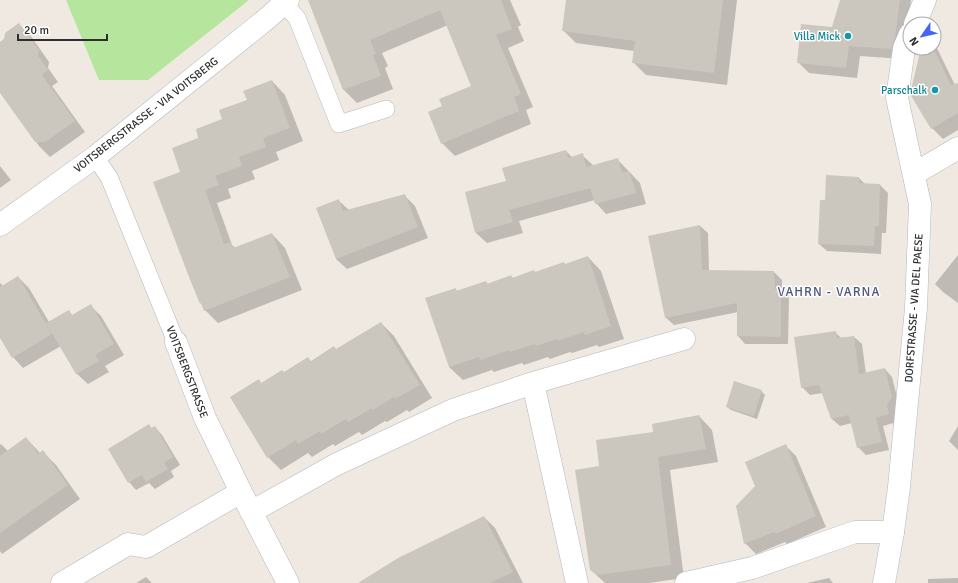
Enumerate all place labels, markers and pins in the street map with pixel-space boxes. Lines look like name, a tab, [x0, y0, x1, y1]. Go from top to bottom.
place label: Villa Mick	[794, 30, 840, 43]
marker: Villa Mick	[843, 31, 853, 41]
place label: Parschalk	[881, 84, 927, 97]
marker: Parschalk	[930, 85, 940, 95]

